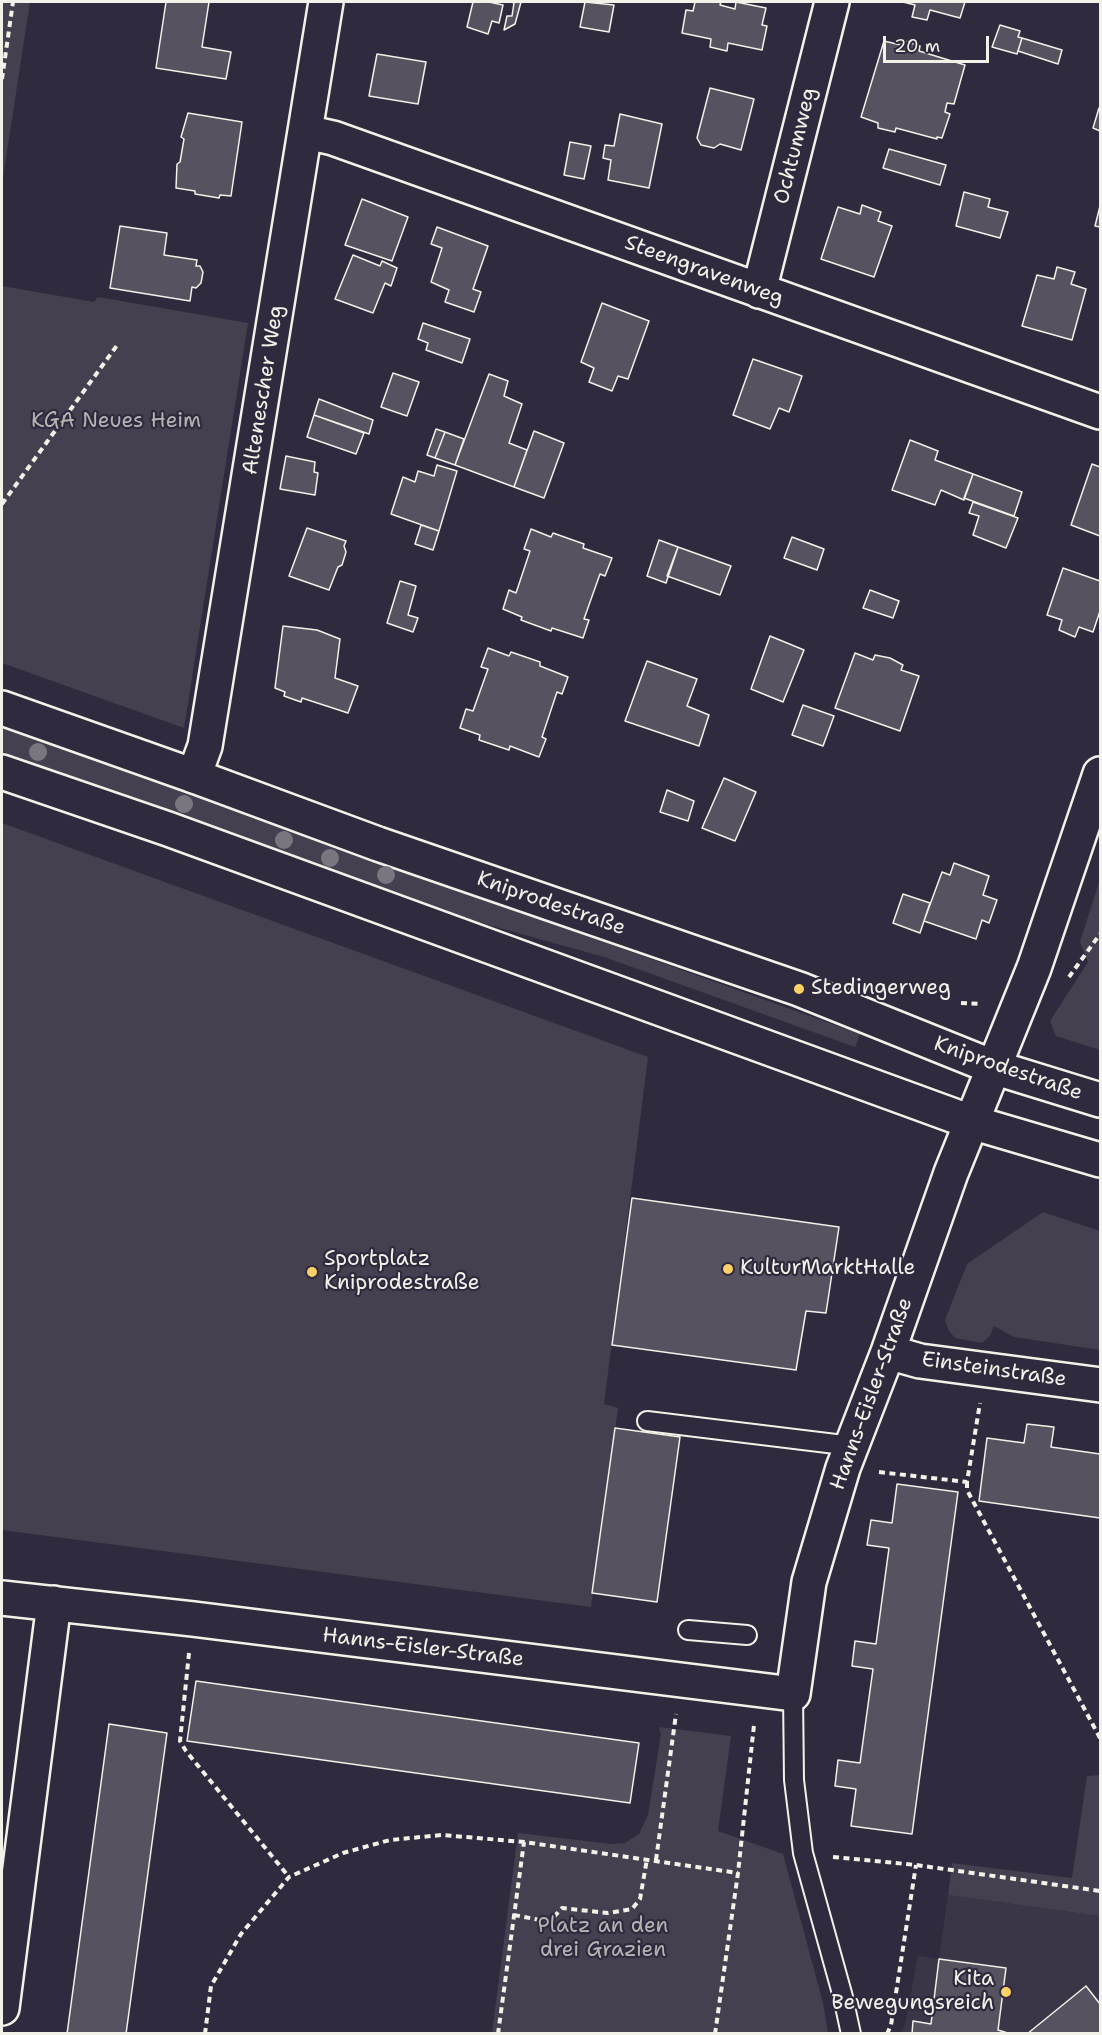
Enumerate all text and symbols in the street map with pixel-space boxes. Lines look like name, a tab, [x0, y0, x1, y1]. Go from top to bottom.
scale bar	[886, 24, 992, 62]
text: 20 m	[894, 34, 940, 58]
street label: Ochtumweg	[769, 85, 823, 207]
street label: Steengravenweg	[621, 231, 787, 311]
street label: Altenescher Weg	[238, 303, 290, 477]
park label: KGA Neues Heim	[31, 409, 201, 435]
street label: Kniprodestraße	[473, 867, 629, 941]
place label: Stedingerweg	[811, 976, 951, 1002]
marker: Stedingerweg	[792, 982, 806, 996]
street label: Kniprodestraße	[930, 1032, 1086, 1106]
place label: Sportplatz Kniprodestraße	[324, 1247, 480, 1297]
place label: KulturMarktHalle	[740, 1256, 916, 1282]
marker: KulturMarktHalle	[721, 1262, 735, 1276]
marker: Sportplatz Kniprodestraße	[305, 1265, 319, 1279]
street label: Hanns-Eisler-Straße	[825, 1294, 919, 1494]
street label: Einsteinstraße	[920, 1347, 1068, 1393]
street label: Hanns-Eisler-Straße	[321, 1623, 525, 1673]
park label: Platz an den drei Grazien	[538, 1914, 668, 1964]
place label: Kita Bewegungsreich	[831, 1967, 994, 2017]
marker: Kita Bewegungsreich	[999, 1985, 1013, 1999]

